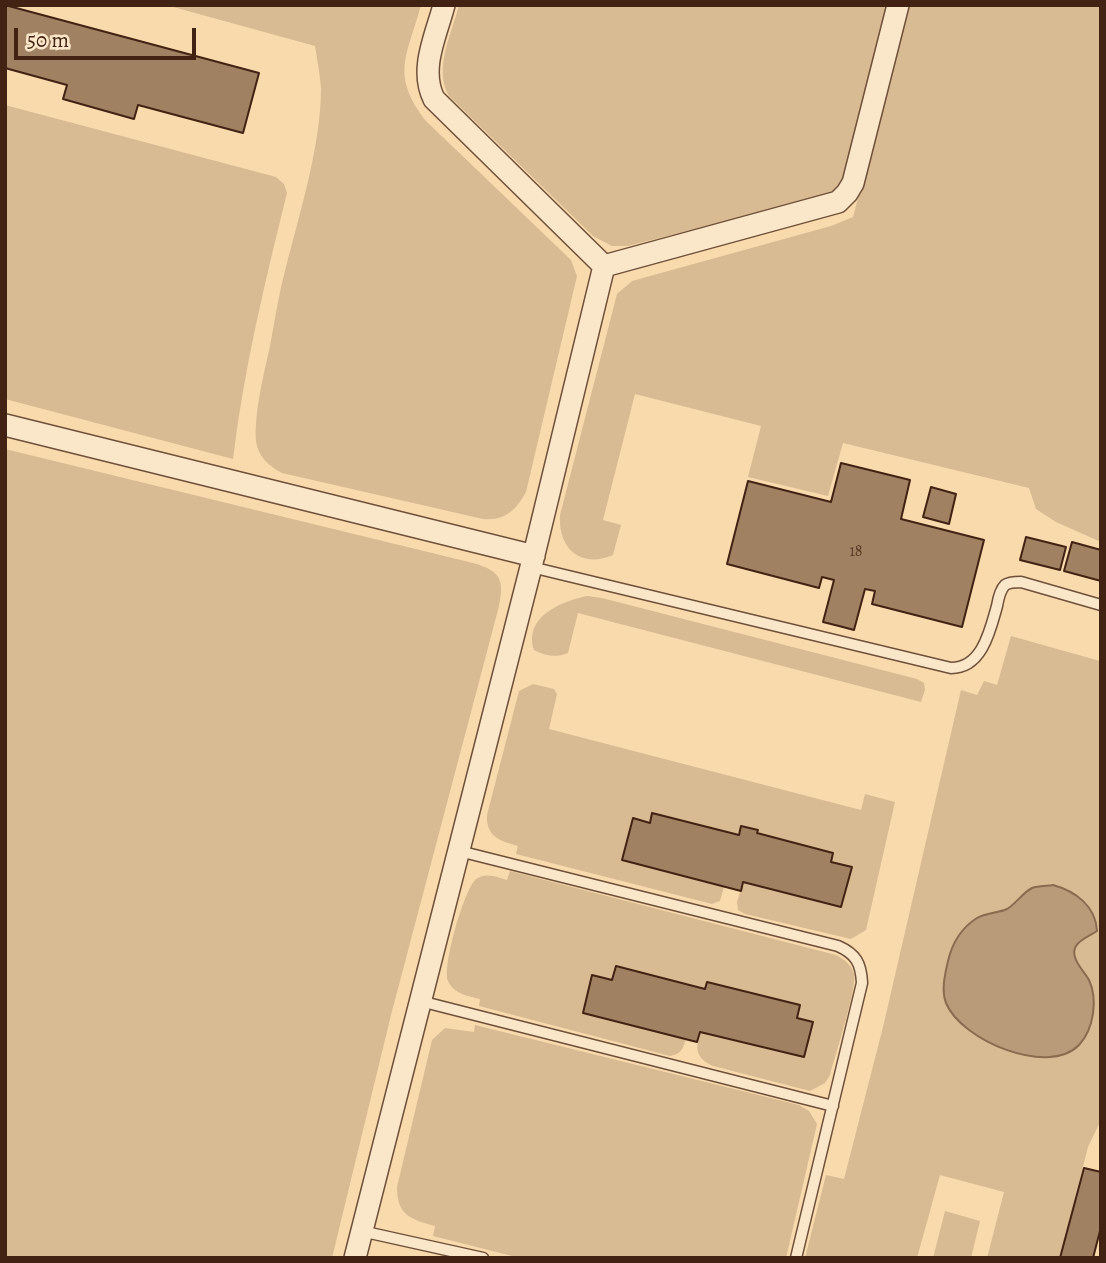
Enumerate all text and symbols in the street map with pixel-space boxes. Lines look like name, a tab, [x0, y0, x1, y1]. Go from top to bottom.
scale bar	[18, 14, 200, 58]
text: 50 m	[27, 26, 69, 54]
house number: 18	[849, 542, 863, 562]

